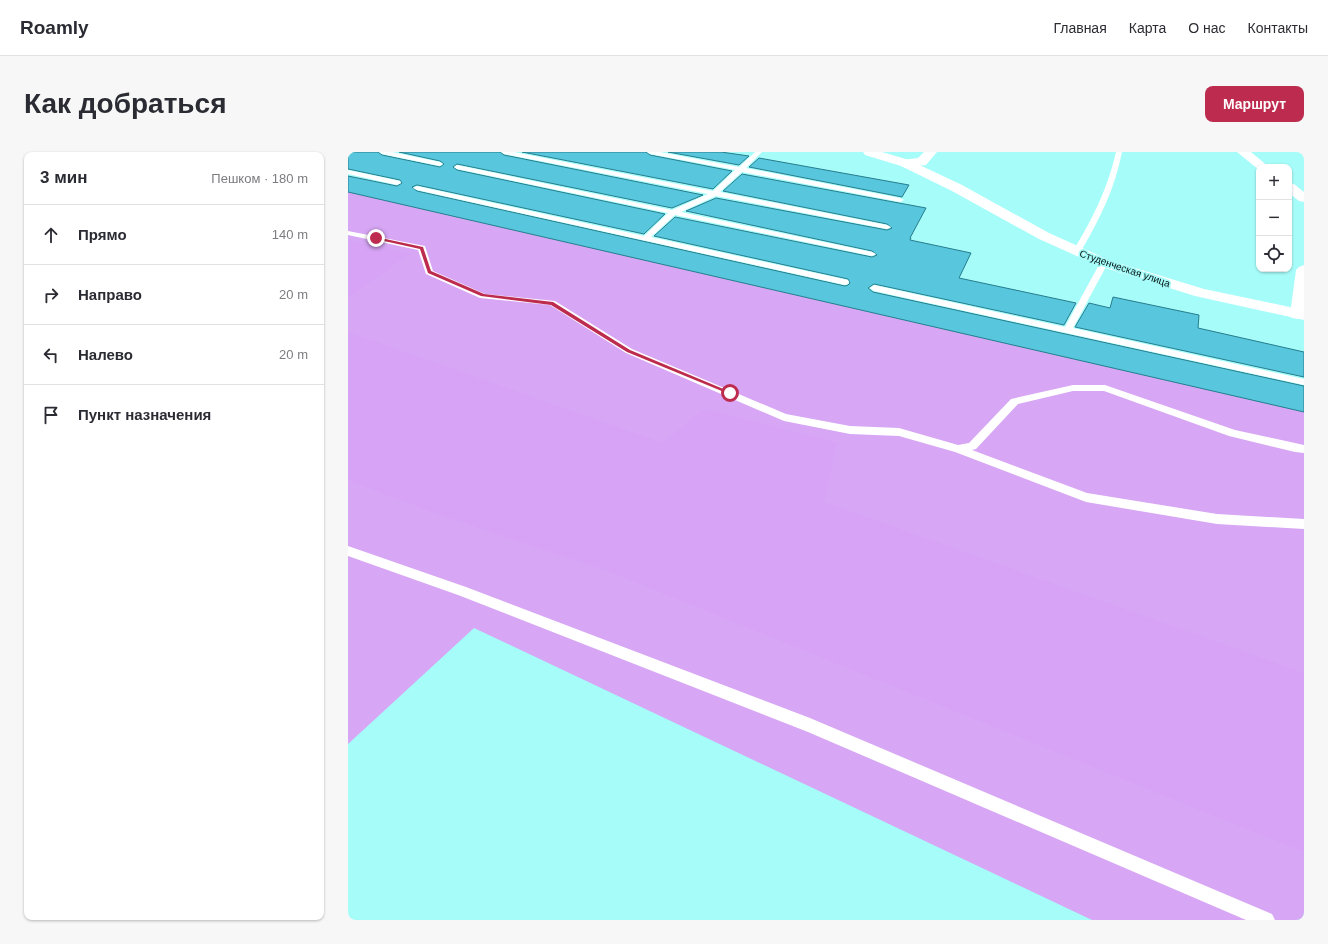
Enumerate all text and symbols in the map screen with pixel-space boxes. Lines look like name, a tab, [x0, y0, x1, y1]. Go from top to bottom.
text: Roamly	[20, 17, 89, 38]
text: Главная	[1053, 20, 1107, 36]
text: Карта	[1129, 20, 1166, 36]
text: О нас	[1188, 20, 1226, 36]
text: Контакты	[1248, 20, 1308, 36]
button: Маршрут	[1205, 86, 1304, 122]
text: Как добраться	[24, 88, 226, 119]
map controls	[1256, 164, 1292, 272]
button: +	[1256, 164, 1292, 200]
text: 3 мин	[40, 168, 87, 187]
text: Пешком · 180 m	[211, 171, 308, 186]
button: −	[1256, 200, 1292, 236]
icon: ahead	[40, 224, 62, 246]
text: Прямо	[78, 226, 127, 243]
text: 140 m	[272, 227, 308, 242]
route end	[367, 229, 385, 247]
button: locate	[1256, 236, 1292, 272]
street label: Студенческая улица	[1078, 248, 1172, 289]
icon: right	[40, 284, 62, 306]
text: Направо	[78, 286, 142, 303]
text: 20 m	[279, 287, 308, 302]
icon: left	[40, 344, 62, 366]
text: Налево	[78, 346, 133, 363]
text: 20 m	[279, 347, 308, 362]
route start	[721, 384, 739, 402]
icon: arrive	[40, 404, 62, 426]
text: Пункт назначения	[78, 406, 211, 423]

